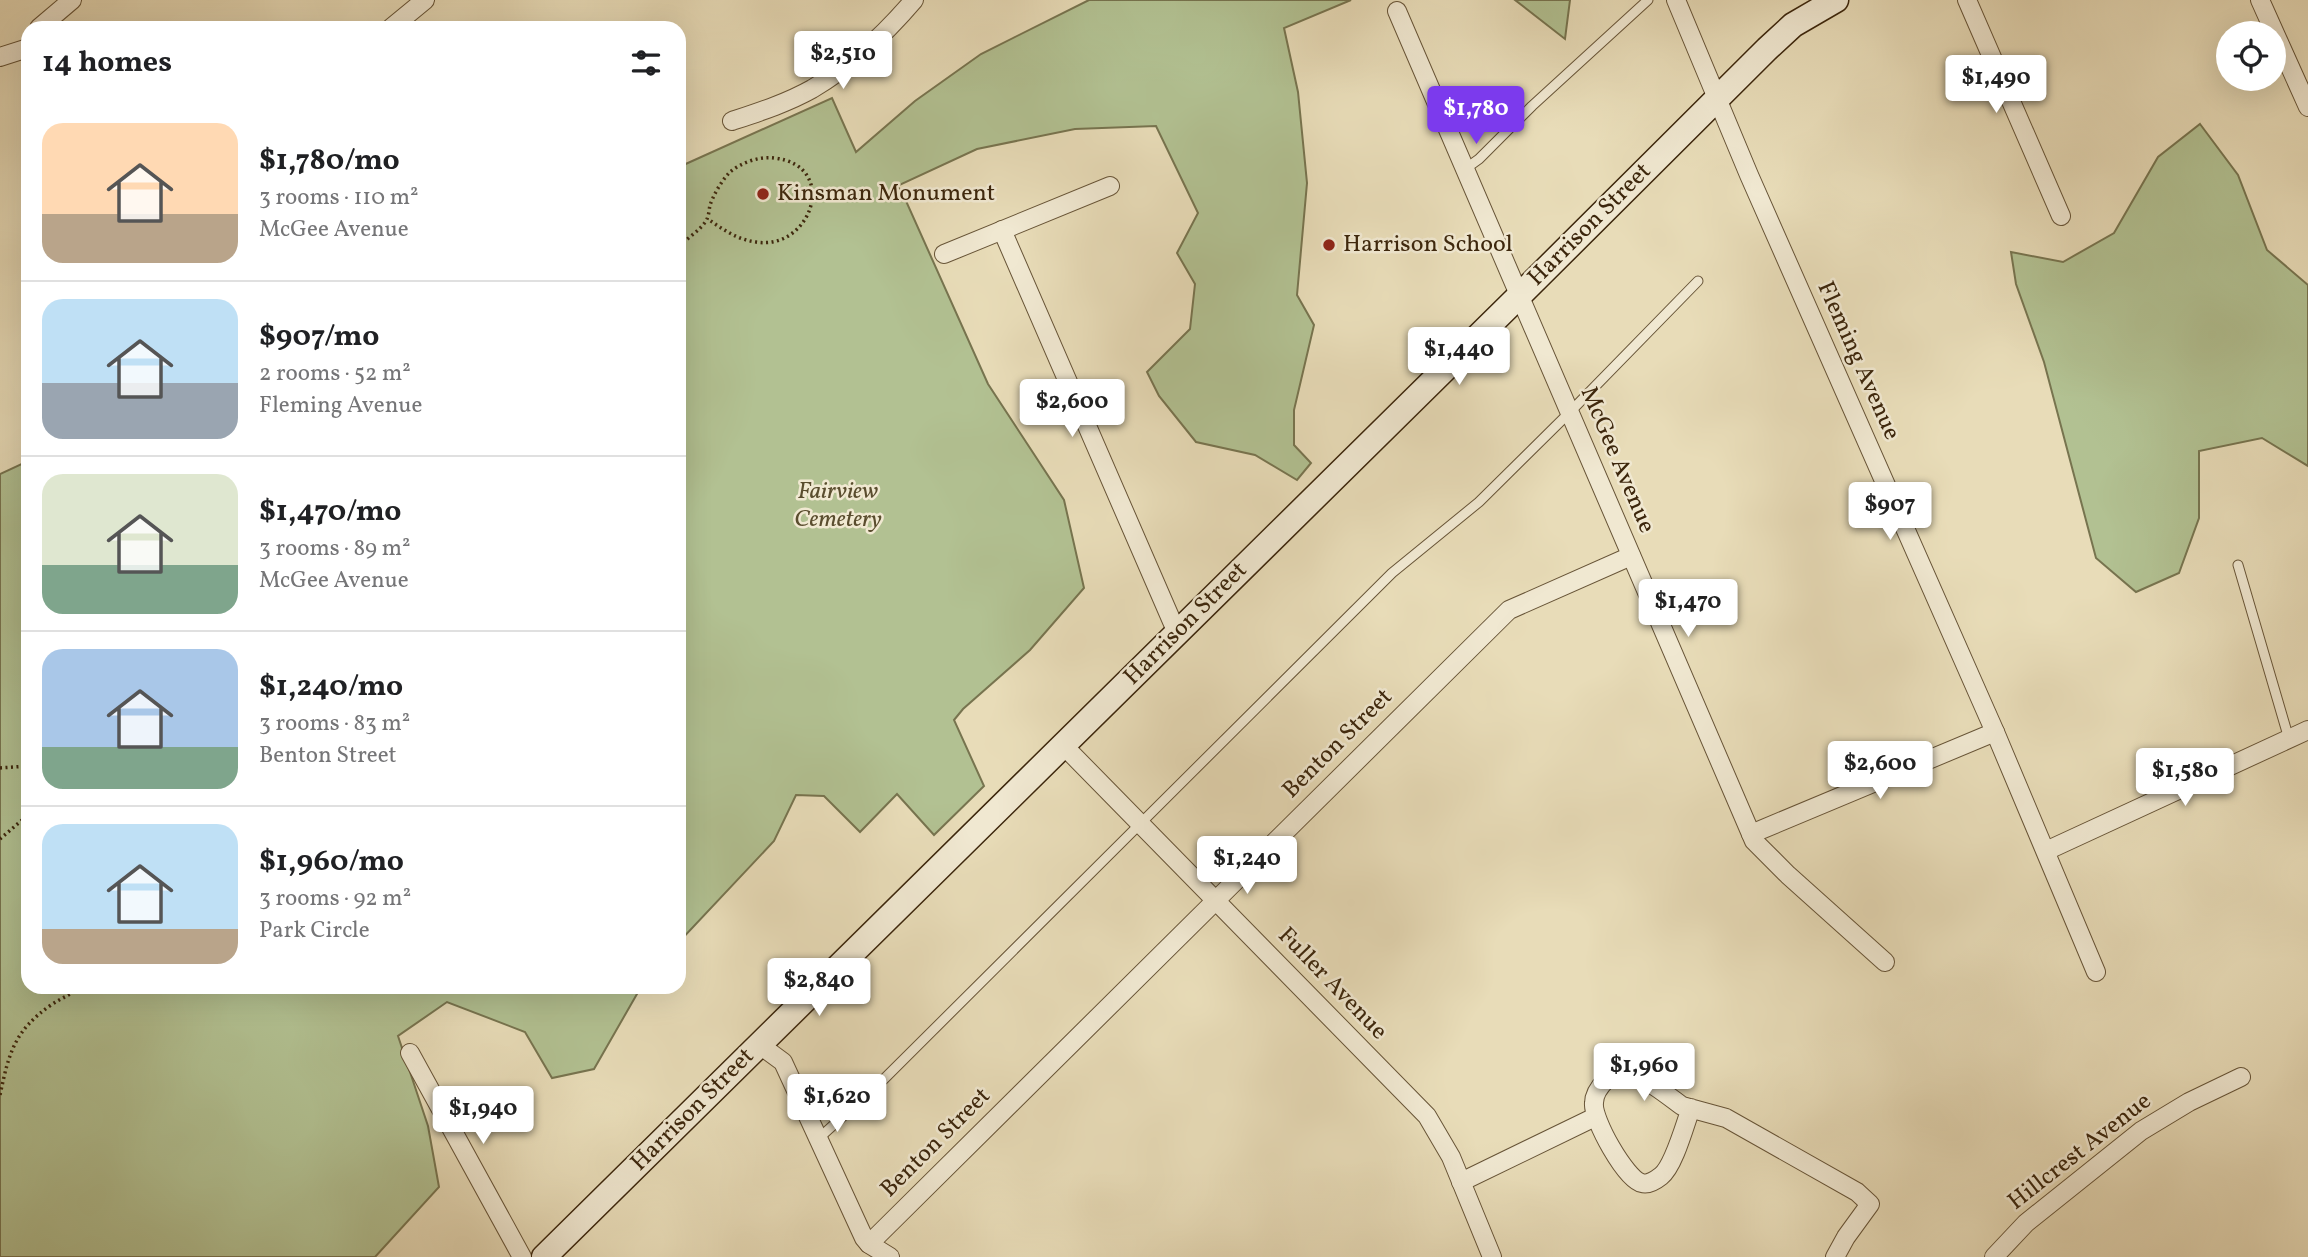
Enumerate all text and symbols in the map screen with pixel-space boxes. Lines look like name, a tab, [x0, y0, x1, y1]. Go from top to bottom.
map controls	[2216, 21, 2286, 91]
button: locate	[2216, 21, 2286, 91]
pin: $2,510	[786, 32, 900, 91]
text: $2,510	[810, 38, 876, 70]
text: 14 homes	[42, 42, 172, 84]
icon: filters	[627, 44, 665, 82]
pin: $1,490	[1939, 55, 2053, 115]
text: $1,490	[1961, 62, 2031, 94]
pin: $1,780	[1419, 86, 1533, 146]
text: $1,780	[1443, 93, 1509, 125]
text: $1,780/mo	[259, 140, 400, 182]
icon: home	[98, 151, 182, 235]
street label: Harrison Street	[1521, 156, 1659, 294]
place label: Kinsman Monument	[777, 177, 995, 211]
text: 3 rooms · 110 m²	[259, 182, 419, 214]
marker: Kinsman Monument	[755, 186, 771, 202]
text: McGee Avenue	[259, 214, 409, 246]
place label: Harrison School	[1343, 228, 1513, 262]
marker: Harrison School	[1321, 237, 1337, 253]
street label: Fleming Avenue	[1808, 276, 1908, 446]
text: $907/mo	[259, 316, 379, 358]
icon: home	[98, 327, 182, 411]
pin: $1,440	[1402, 328, 1516, 387]
text: $1,440	[1424, 334, 1494, 366]
text: 2 rooms · 52 m²	[259, 358, 411, 390]
pin: $2,600	[1015, 380, 1129, 439]
street label: McGee Avenue	[1571, 381, 1663, 539]
text: $2,600	[1036, 386, 1108, 418]
text: Fleming Avenue	[259, 390, 422, 422]
park label: Fairview Cemetery	[794, 475, 882, 537]
pin: $907	[1849, 482, 1931, 542]
text: $907	[1865, 489, 1915, 521]
text: $1,470/mo	[259, 491, 402, 533]
icon: home	[98, 502, 182, 586]
text: 3 rooms · 89 m²	[259, 533, 411, 565]
street label: Harrison Street	[1117, 555, 1255, 693]
text: McGee Avenue	[259, 565, 409, 597]
pin: $1,470	[1631, 580, 1745, 639]
text: $1,470	[1655, 586, 1721, 618]
text: $1,240/mo	[259, 666, 403, 708]
icon: home	[98, 677, 182, 761]
street label: Benton Street	[1275, 681, 1401, 807]
text: 3 rooms · 83 m²	[259, 708, 410, 740]
text: Benton Street	[259, 740, 397, 772]
pin: $2,600	[1823, 742, 1937, 801]
text: $2,600	[1844, 748, 1916, 780]
pin: $1,580	[2128, 748, 2242, 808]
text: $1,580	[2152, 755, 2218, 787]
pin: $1,240	[1190, 836, 1304, 896]
text: $1,960/mo	[259, 841, 404, 883]
text: $1,240	[1213, 843, 1281, 875]
icon: home	[98, 852, 182, 936]
text: 3 rooms · 92 m²	[259, 883, 411, 915]
text: Park Circle	[259, 915, 370, 947]
street label: Fuller Avenue	[1269, 920, 1395, 1048]
pin: $2,840	[762, 958, 876, 1018]
text: $2,840	[783, 965, 855, 997]
street label: Harrison Street	[624, 1041, 762, 1179]
pin: $1,960	[1587, 1044, 1701, 1103]
text: $1,960	[1610, 1050, 1678, 1082]
pin: $1,620	[780, 1074, 894, 1134]
street label: Benton Street	[873, 1080, 999, 1206]
text: $1,620	[803, 1081, 871, 1113]
street label: Hillcrest Avenue	[2001, 1085, 2159, 1219]
pin: $1,940	[426, 1086, 540, 1146]
text: $1,940	[449, 1093, 517, 1125]

